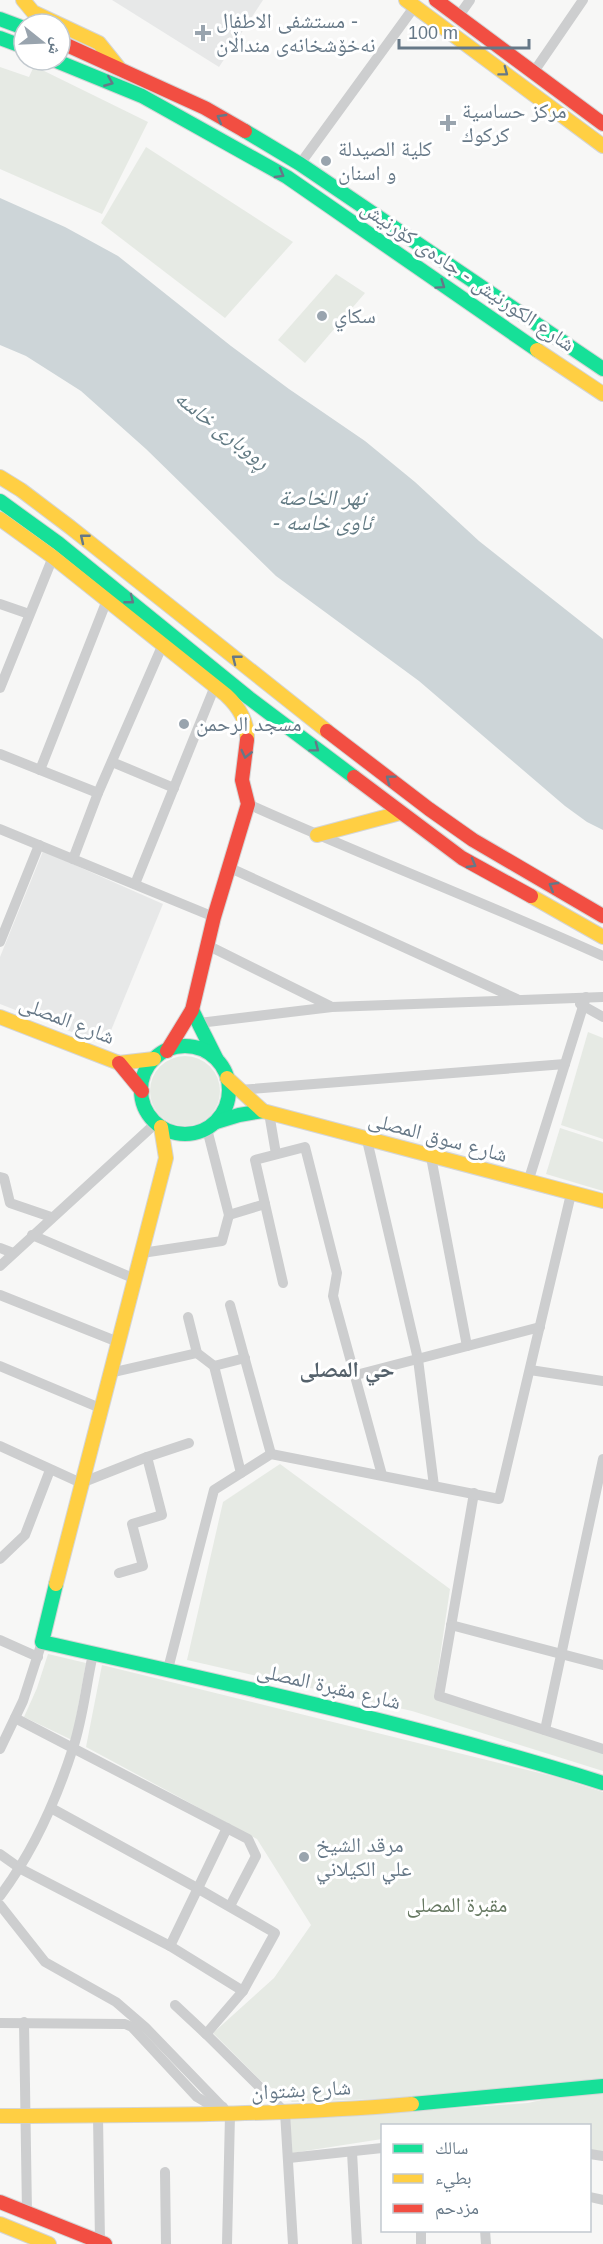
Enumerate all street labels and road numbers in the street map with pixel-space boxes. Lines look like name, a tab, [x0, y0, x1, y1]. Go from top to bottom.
street label: شارع الكورنيش - جادەی کۆرنیش	[356, 196, 579, 357]
street label: شارع المصلى	[16, 991, 118, 1050]
street label: شارع سوق المصلى	[366, 1107, 510, 1168]
street label: شارع مقبرة المصلى	[255, 1658, 403, 1715]
street label: شارع بشتوان	[250, 2075, 352, 2106]

